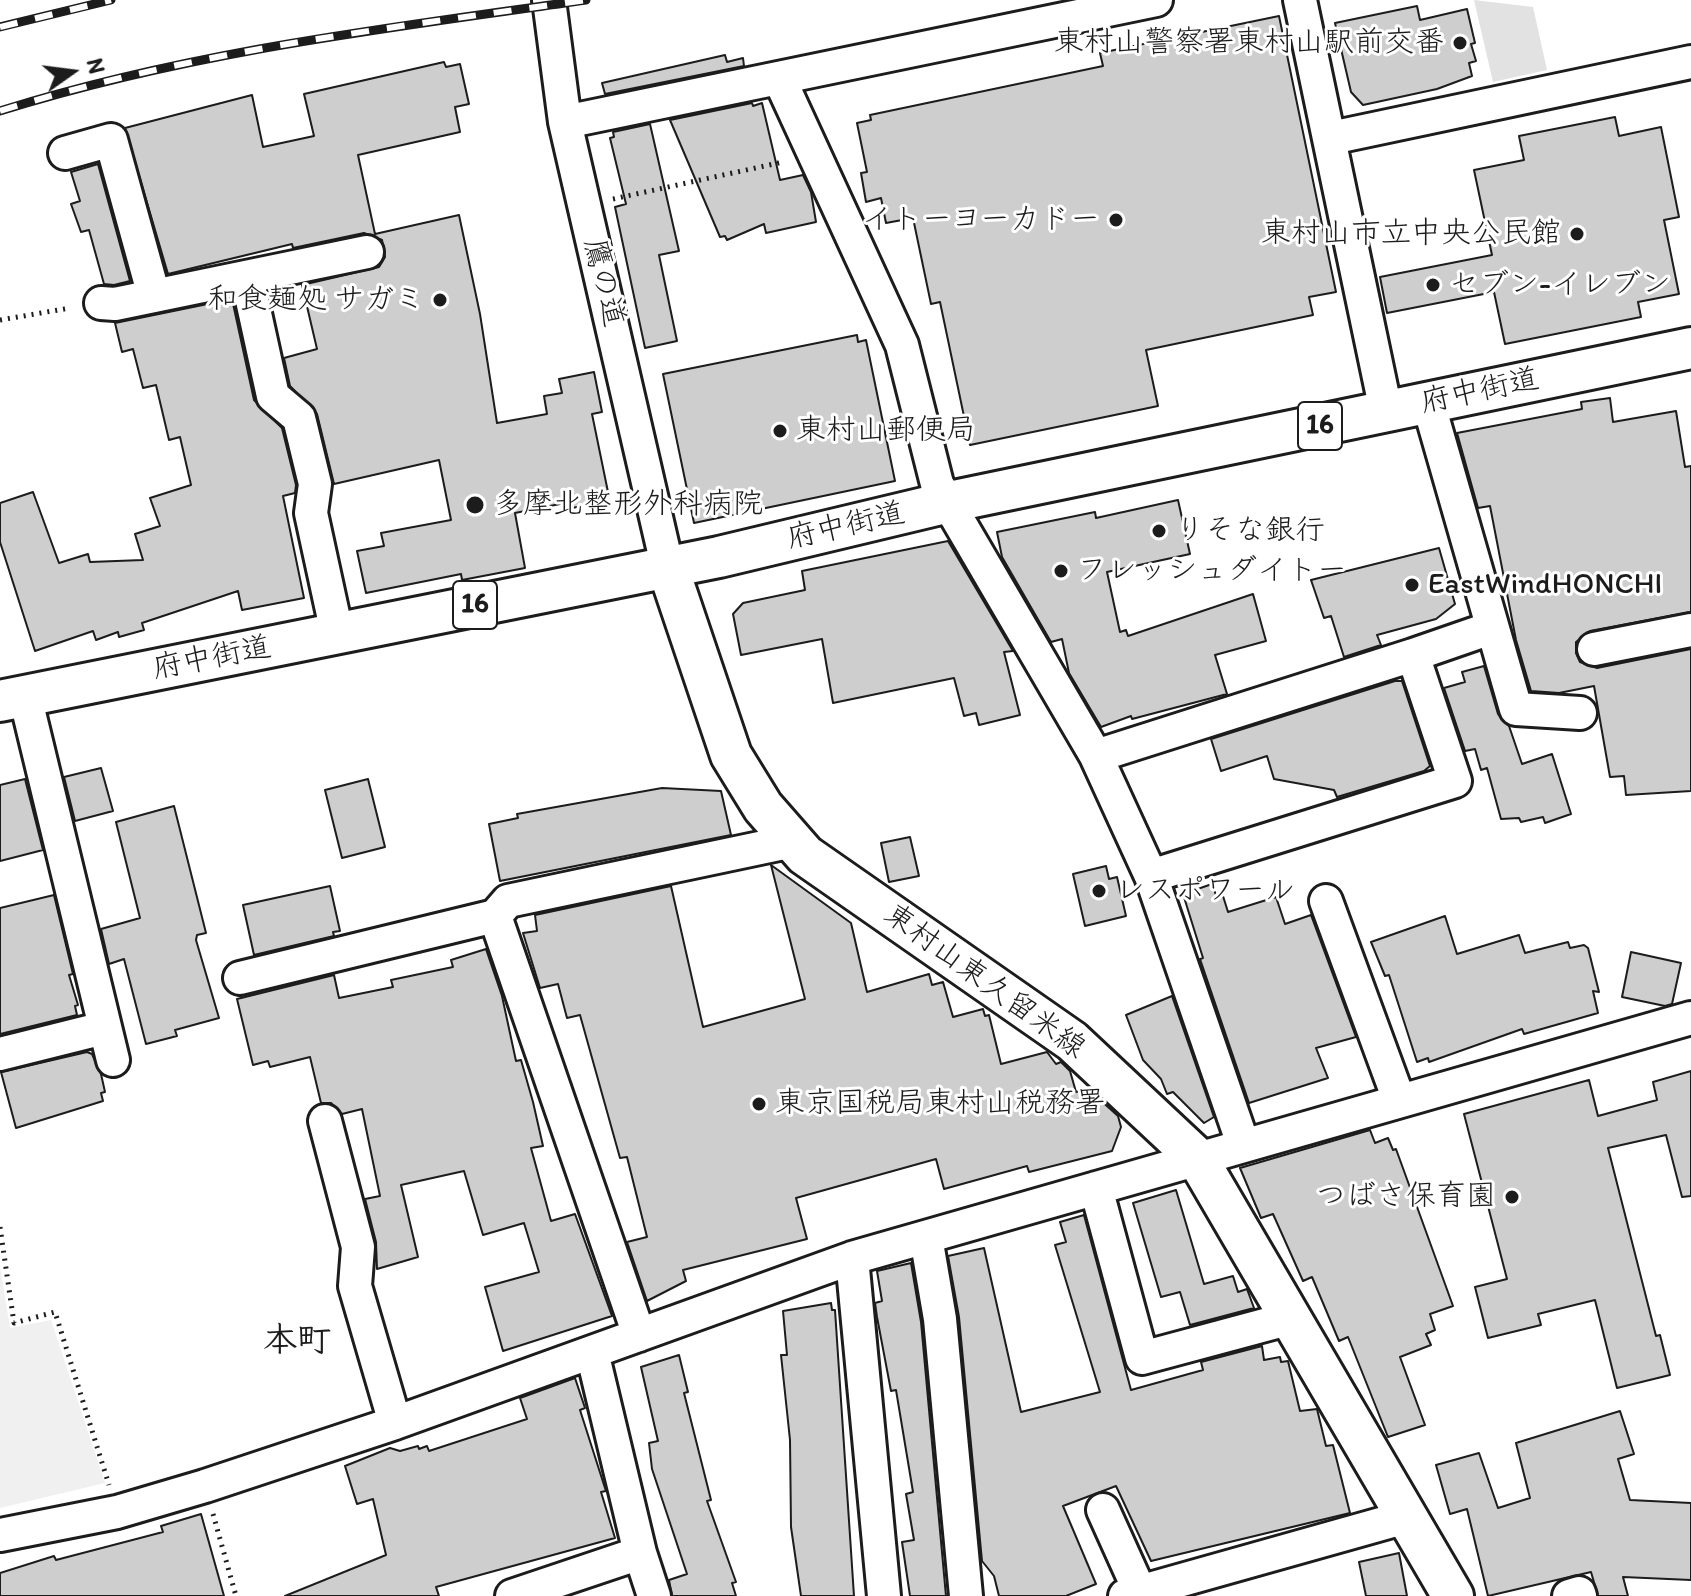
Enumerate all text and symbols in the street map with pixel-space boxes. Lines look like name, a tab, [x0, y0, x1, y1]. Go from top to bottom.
place label: 東村山警察署東村山駅前交番	[1054, 25, 1444, 61]
north arrow	[32, 32, 112, 112]
marker: 東村山警察署東村山駅前交番	[1451, 34, 1469, 52]
text: N	[81, 56, 111, 77]
place label: イトーヨーカドー	[862, 202, 1100, 238]
marker: イトーヨーカドー	[1107, 211, 1125, 229]
place label: 東村山市立中央公民館	[1261, 216, 1561, 252]
marker: 東村山市立中央公民館	[1568, 225, 1586, 243]
street label: 鷹の道	[575, 235, 631, 331]
place label: セブン-イレブン	[1449, 267, 1671, 303]
marker: セブン-イレブン	[1424, 276, 1442, 294]
place label: 和食麺処 サガミ	[207, 282, 424, 318]
marker: 和食麺処 サガミ	[431, 291, 449, 309]
street label: 府中街道	[1418, 362, 1542, 422]
road number: 16	[1298, 402, 1342, 450]
place label: 東村山郵便局	[796, 413, 976, 449]
marker: 東村山郵便局	[771, 422, 789, 440]
place label: 多摩北整形外科病院	[493, 487, 763, 523]
marker: 多摩北整形外科病院	[464, 494, 486, 516]
street label: 府中街道	[783, 496, 909, 558]
place label: りそな銀行	[1175, 513, 1325, 549]
marker: りそな銀行	[1150, 522, 1168, 540]
place label: フレッシュダイトー	[1077, 553, 1347, 589]
marker: フレッシュダイトー	[1052, 562, 1070, 580]
place label: EastWindHONCHI	[1428, 567, 1662, 603]
marker: EastWindHONCHI	[1403, 576, 1421, 594]
road number: 16	[453, 581, 497, 629]
street label: 府中街道	[150, 630, 274, 688]
place label: レスポワール	[1115, 873, 1295, 909]
marker: レスポワール	[1090, 882, 1108, 900]
street label: 東村山東久留米線	[876, 897, 1092, 1067]
place label: 東京国税局東村山税務署	[775, 1086, 1105, 1122]
marker: 東京国税局東村山税務署	[750, 1095, 768, 1113]
place label: つばさ保育園	[1316, 1179, 1496, 1215]
marker: つばさ保育園	[1503, 1188, 1521, 1206]
district label: 本町	[263, 1322, 331, 1362]

